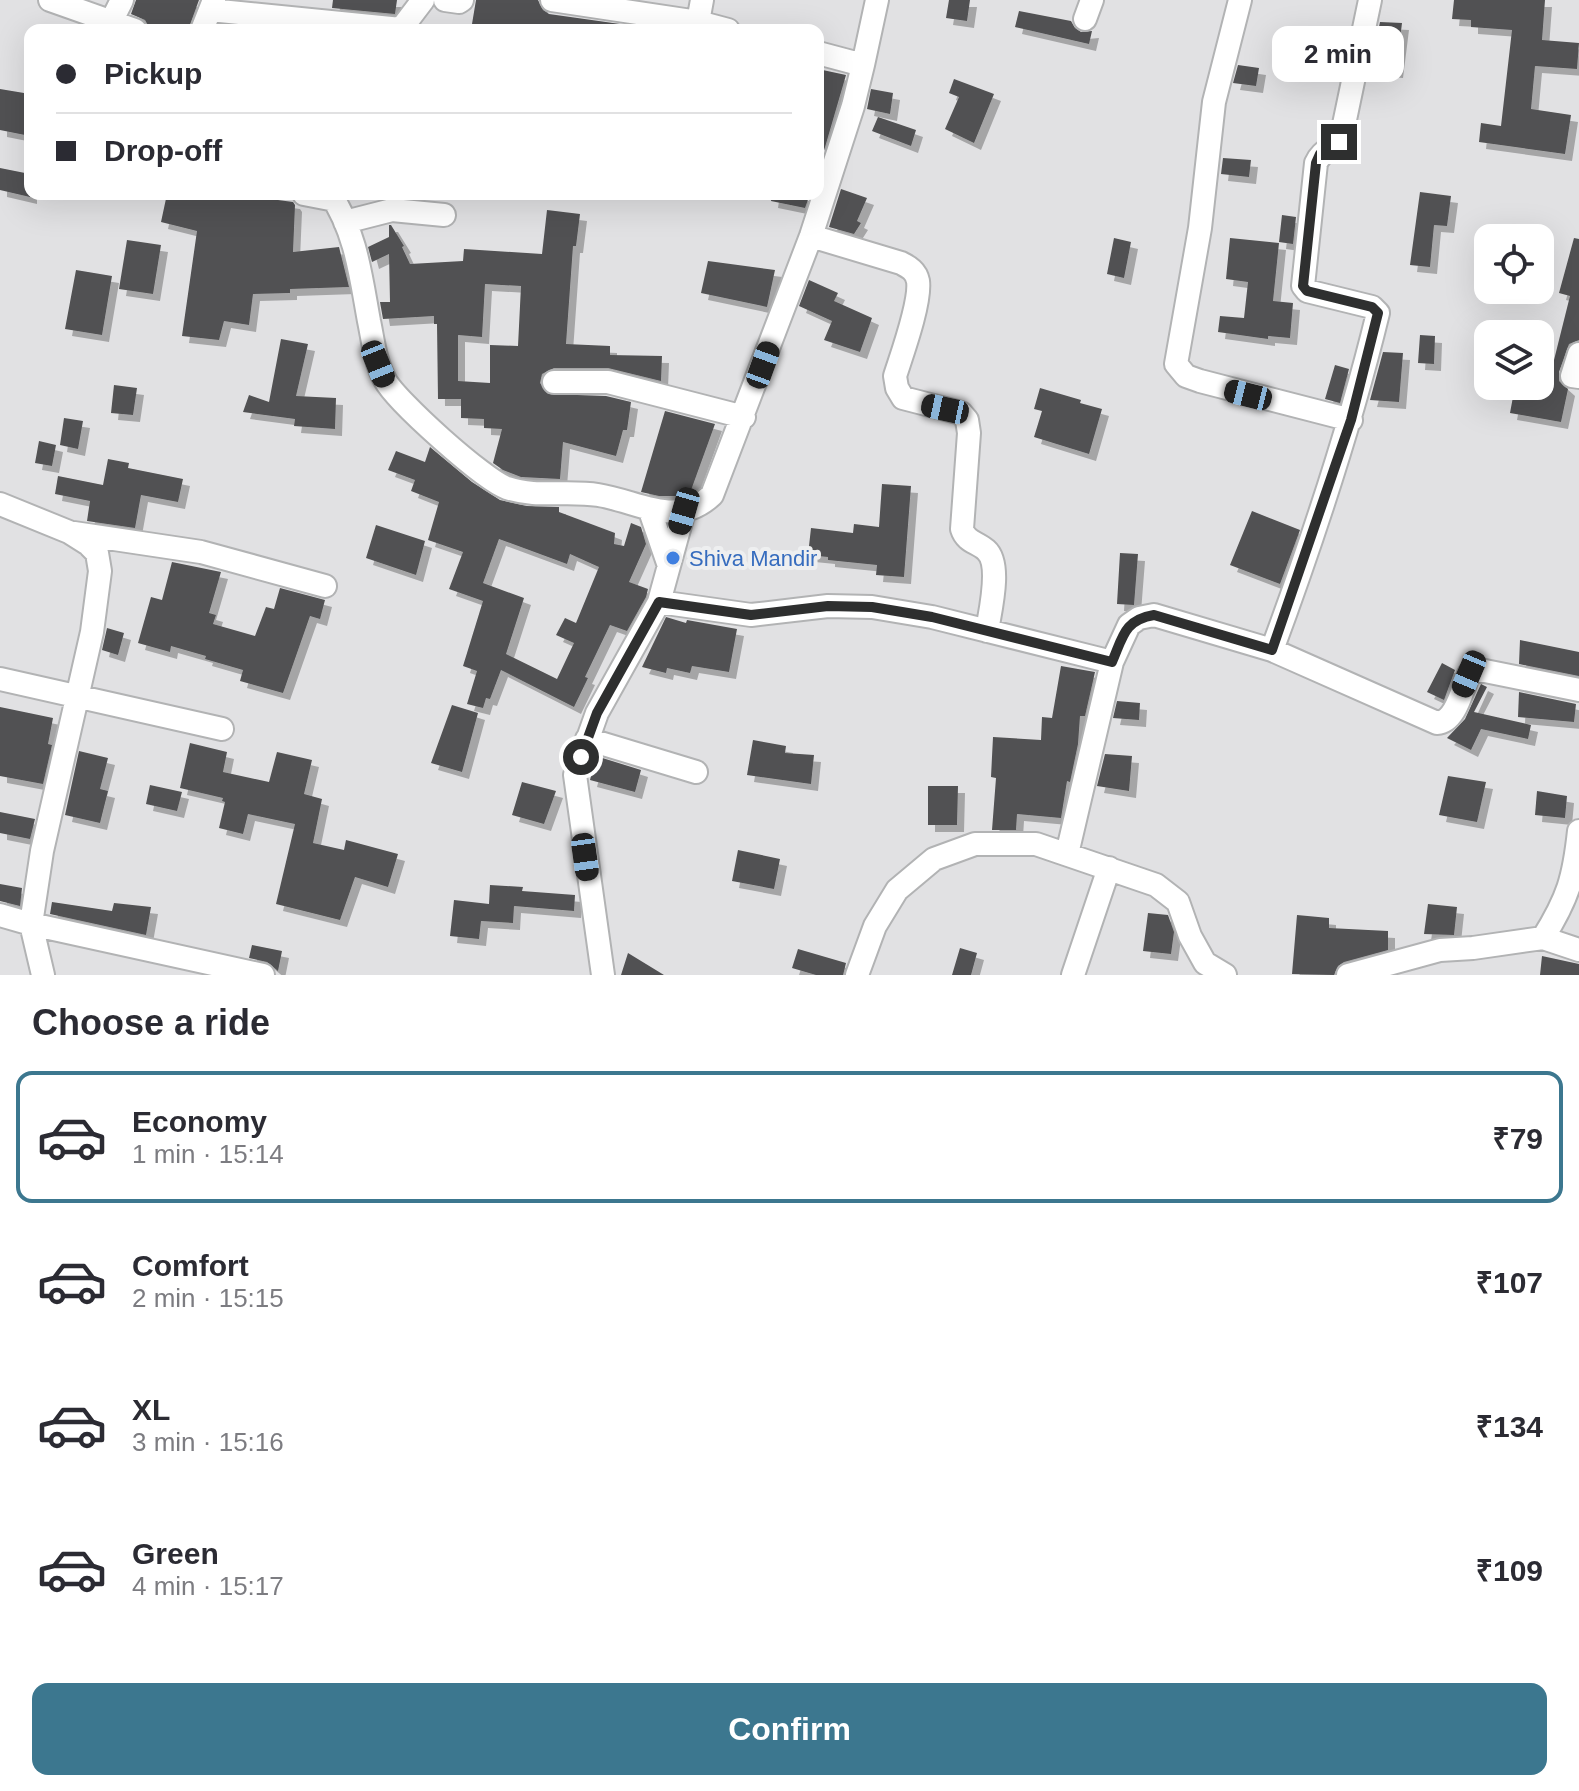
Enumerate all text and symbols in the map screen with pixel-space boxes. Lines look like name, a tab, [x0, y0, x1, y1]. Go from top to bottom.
callout: 2 min	[1273, 26, 1405, 82]
text: 2 min	[1304, 39, 1372, 69]
text: Pickup	[104, 57, 202, 90]
route end	[1321, 124, 1357, 160]
text: Drop-off	[104, 134, 222, 167]
map controls	[1474, 224, 1554, 400]
button: locate	[1474, 224, 1554, 304]
button: layers	[1474, 320, 1554, 400]
car	[358, 337, 398, 391]
car	[744, 338, 782, 392]
car	[1222, 378, 1274, 412]
car	[919, 392, 971, 426]
car	[666, 485, 702, 537]
place label: Shiva Mandir	[689, 546, 817, 571]
marker: Shiva Mandir	[664, 549, 682, 567]
car	[1449, 647, 1489, 701]
route start	[563, 739, 599, 775]
car	[570, 832, 600, 882]
text: Choose a ride	[32, 1002, 270, 1043]
icon: car	[36, 1101, 108, 1173]
text: Economy	[132, 1105, 267, 1138]
text: ₹79	[1492, 1122, 1543, 1155]
text: 1 min · 15:14	[132, 1139, 284, 1169]
icon: car	[36, 1245, 108, 1317]
text: Comfort	[132, 1249, 249, 1282]
text: ₹107	[1476, 1266, 1543, 1299]
text: 2 min · 15:15	[132, 1283, 284, 1313]
icon: car	[36, 1389, 108, 1461]
text: XL	[132, 1393, 170, 1426]
text: ₹134	[1476, 1410, 1543, 1443]
text: 3 min · 15:16	[132, 1427, 284, 1457]
icon: car	[36, 1533, 108, 1605]
text: Green	[132, 1537, 219, 1570]
text: ₹109	[1476, 1554, 1543, 1587]
text: 4 min · 15:17	[132, 1571, 284, 1601]
button: Confirm	[32, 1683, 1547, 1775]

